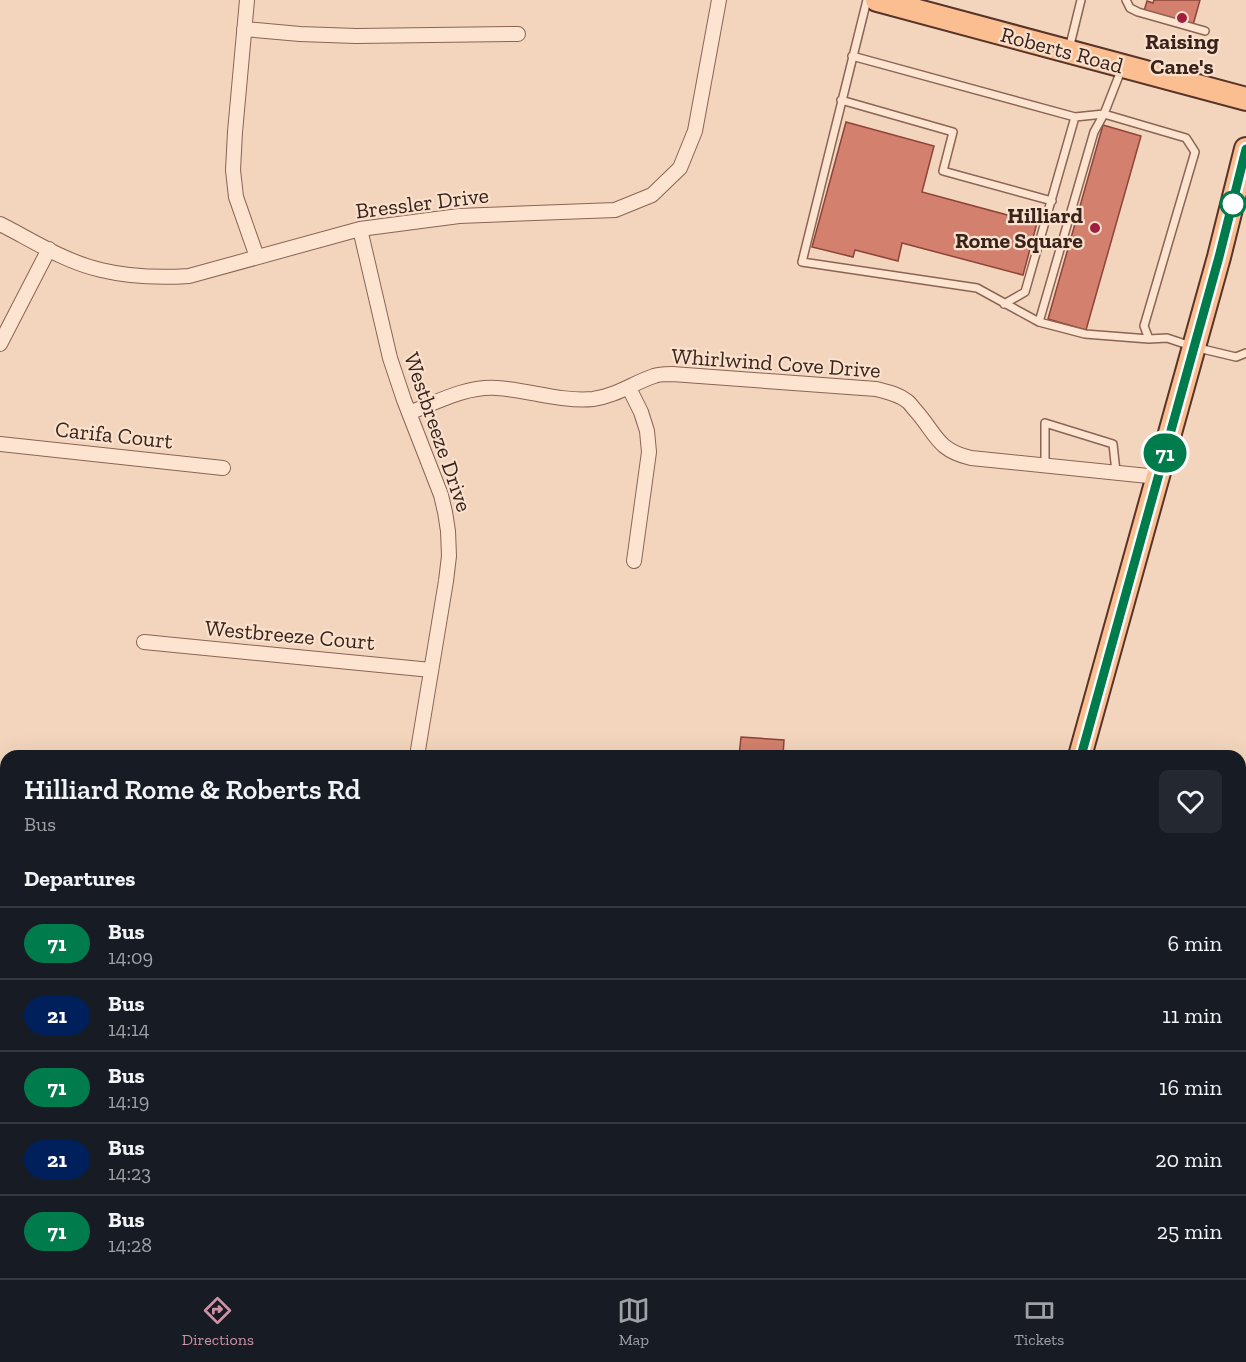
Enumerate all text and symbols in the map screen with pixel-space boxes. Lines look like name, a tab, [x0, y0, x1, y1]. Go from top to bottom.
marker: Raising Cane's	[1175, 11, 1189, 25]
street label: Roberts Road	[998, 21, 1126, 79]
place label: Raising Cane's	[1145, 28, 1219, 80]
street label: Bressler Drive	[354, 181, 490, 225]
unlabelled marker	[1220, 191, 1246, 217]
place label: Hilliard Rome Square	[955, 202, 1083, 254]
marker: Hilliard Rome Square	[1088, 221, 1102, 235]
street label: Whirlwind Cove Drive	[671, 342, 881, 384]
street label: Westbreeze Drive	[398, 349, 478, 515]
street label: Carifa Court	[54, 415, 175, 455]
line badge: 71	[1138, 434, 1192, 472]
text: 71	[1156, 441, 1174, 466]
street label: Westbreeze Court	[204, 614, 377, 656]
button: heart	[1159, 770, 1222, 833]
text: Hilliard Rome & Roberts Rd	[24, 773, 360, 806]
text: Bus	[24, 812, 56, 836]
text: Departures	[24, 865, 135, 892]
text: Bus	[108, 918, 145, 945]
text: 6 min	[1168, 930, 1222, 957]
text: 71	[48, 931, 66, 956]
text: 14:09	[108, 945, 153, 969]
text: Bus	[108, 990, 145, 1017]
text: 11 min	[1162, 1002, 1222, 1029]
text: 21	[47, 1003, 67, 1028]
text: 14:14	[108, 1017, 149, 1041]
text: Bus	[108, 1062, 145, 1089]
text: 16 min	[1159, 1074, 1222, 1101]
text: 71	[48, 1075, 66, 1100]
text: 14:19	[108, 1089, 149, 1113]
text: Bus	[108, 1134, 145, 1161]
text: 20 min	[1155, 1146, 1222, 1173]
text: 21	[47, 1147, 67, 1172]
text: 14:23	[108, 1161, 151, 1185]
text: Bus	[108, 1206, 145, 1233]
text: 25 min	[1157, 1218, 1222, 1245]
text: 71	[48, 1219, 66, 1244]
text: 14:28	[108, 1233, 152, 1257]
tab: Directions	[182, 1294, 254, 1349]
tab: Map	[617, 1294, 650, 1349]
tab: Tickets	[1014, 1294, 1064, 1349]

